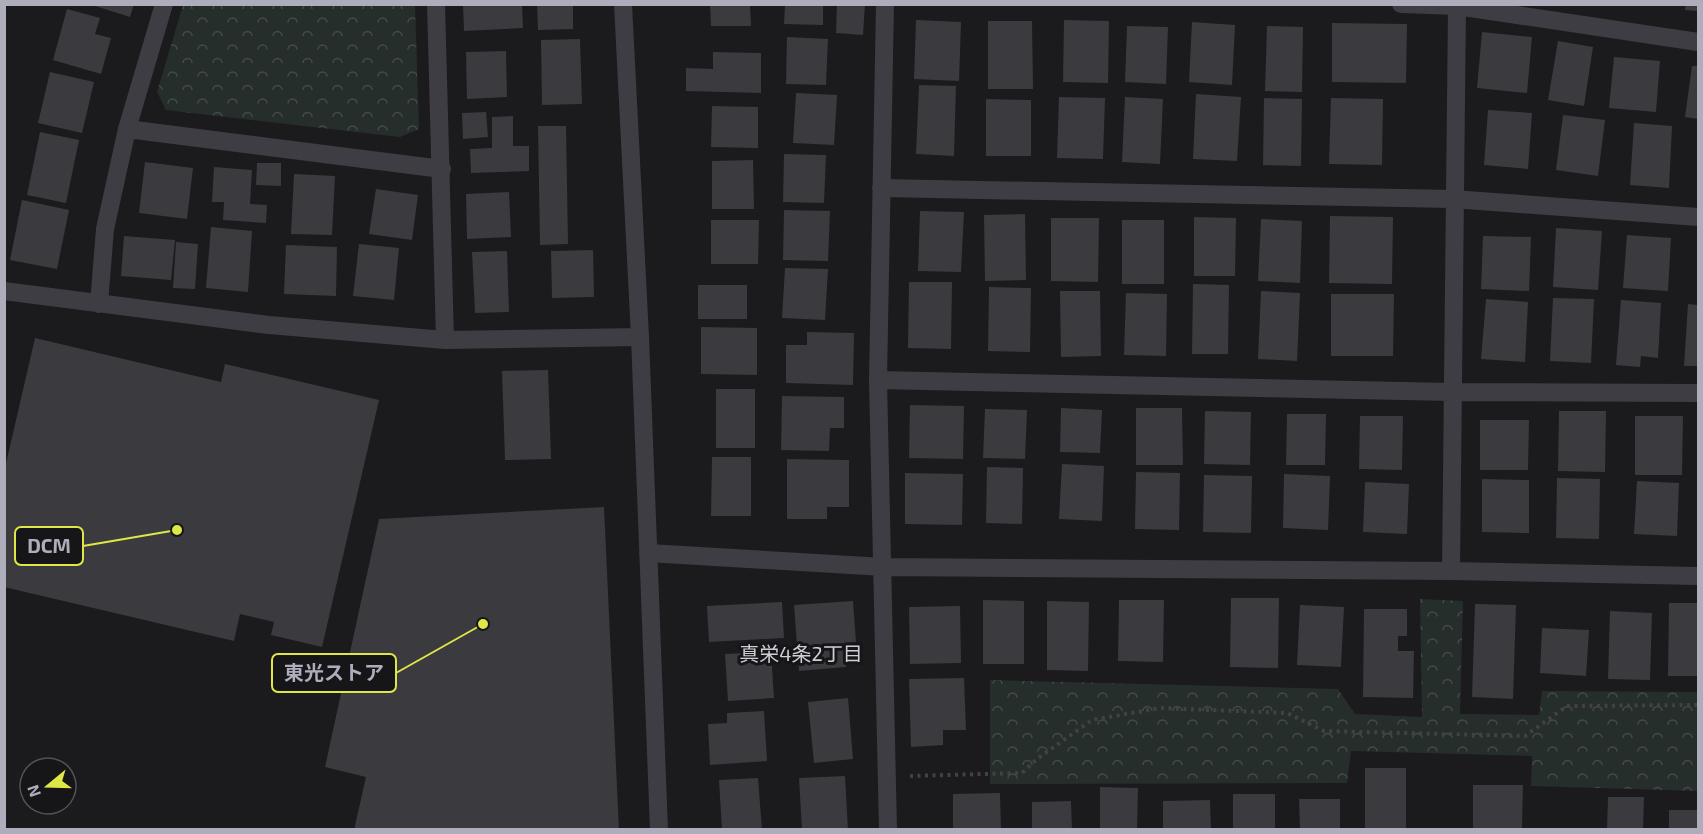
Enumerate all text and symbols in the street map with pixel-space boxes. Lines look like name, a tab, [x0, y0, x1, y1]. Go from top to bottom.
callout: DCM	[15, 527, 83, 565]
text: DCM	[27, 533, 71, 557]
district label: 真栄4条2丁目	[739, 641, 863, 665]
callout: 東光ストア	[272, 654, 396, 692]
text: 東光ストア	[284, 660, 384, 684]
north arrow	[18, 756, 78, 816]
text: N	[22, 782, 44, 800]

